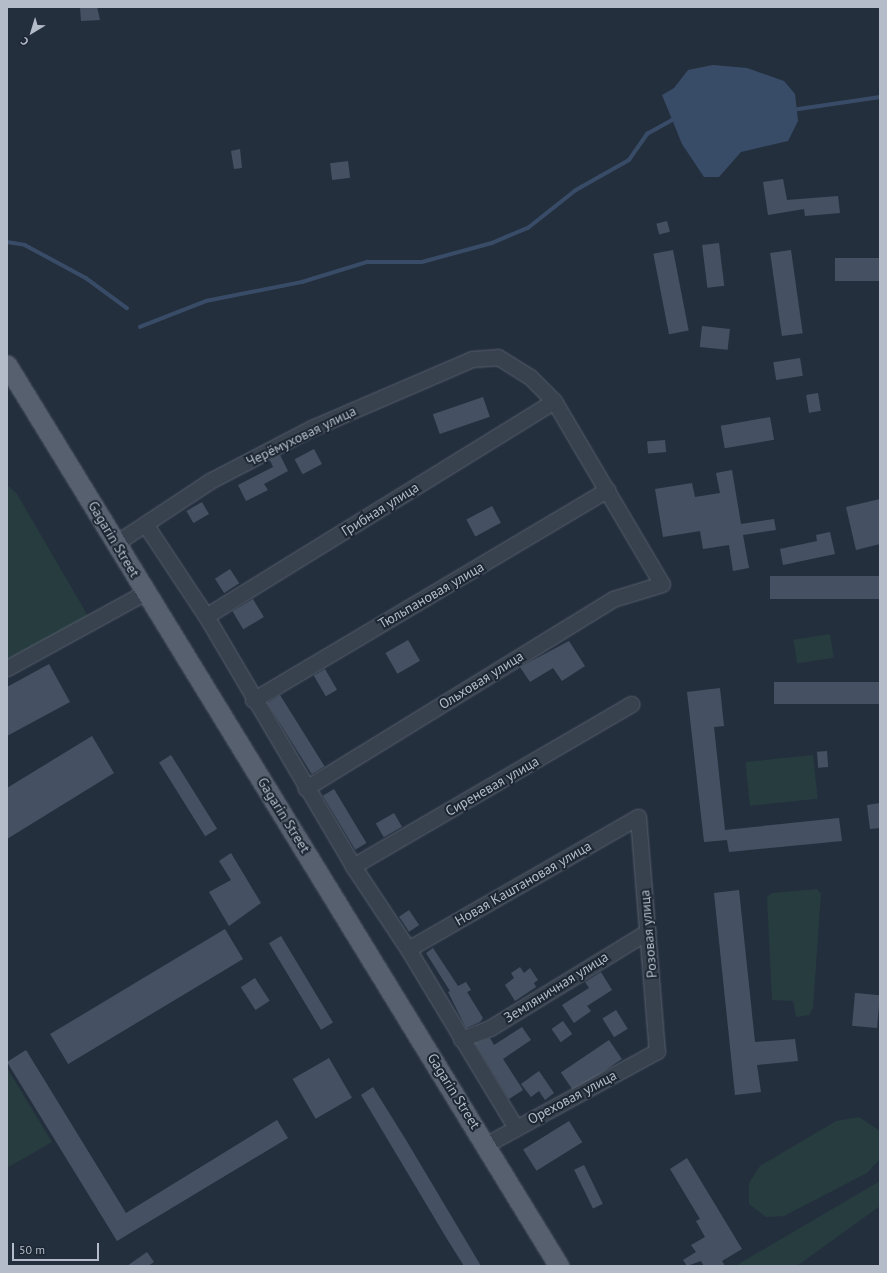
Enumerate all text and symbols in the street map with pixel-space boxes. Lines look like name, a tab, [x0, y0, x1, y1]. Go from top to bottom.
north arrow	[12, 12, 52, 52]
text: С	[18, 34, 31, 49]
street label: Черёмуховая улица	[243, 402, 359, 470]
street label: Грибная улица	[338, 479, 422, 539]
street label: Gagarin Street	[85, 498, 143, 580]
street label: Тюльпановая улица	[375, 558, 487, 632]
street label: Ольховая улица	[436, 647, 526, 713]
street label: Сиреневая улица	[442, 752, 542, 820]
street label: Gagarin Street	[254, 774, 314, 856]
street label: Новая Каштановая улица	[452, 837, 594, 929]
street label: Розовая улица	[636, 889, 660, 979]
street label: Земляничная улица	[501, 948, 611, 1026]
street label: Gagarin Street	[424, 1050, 484, 1132]
street label: Ореховая улица	[525, 1067, 619, 1127]
scale bar	[14, 1235, 101, 1261]
text: 50 m	[19, 1242, 45, 1257]

